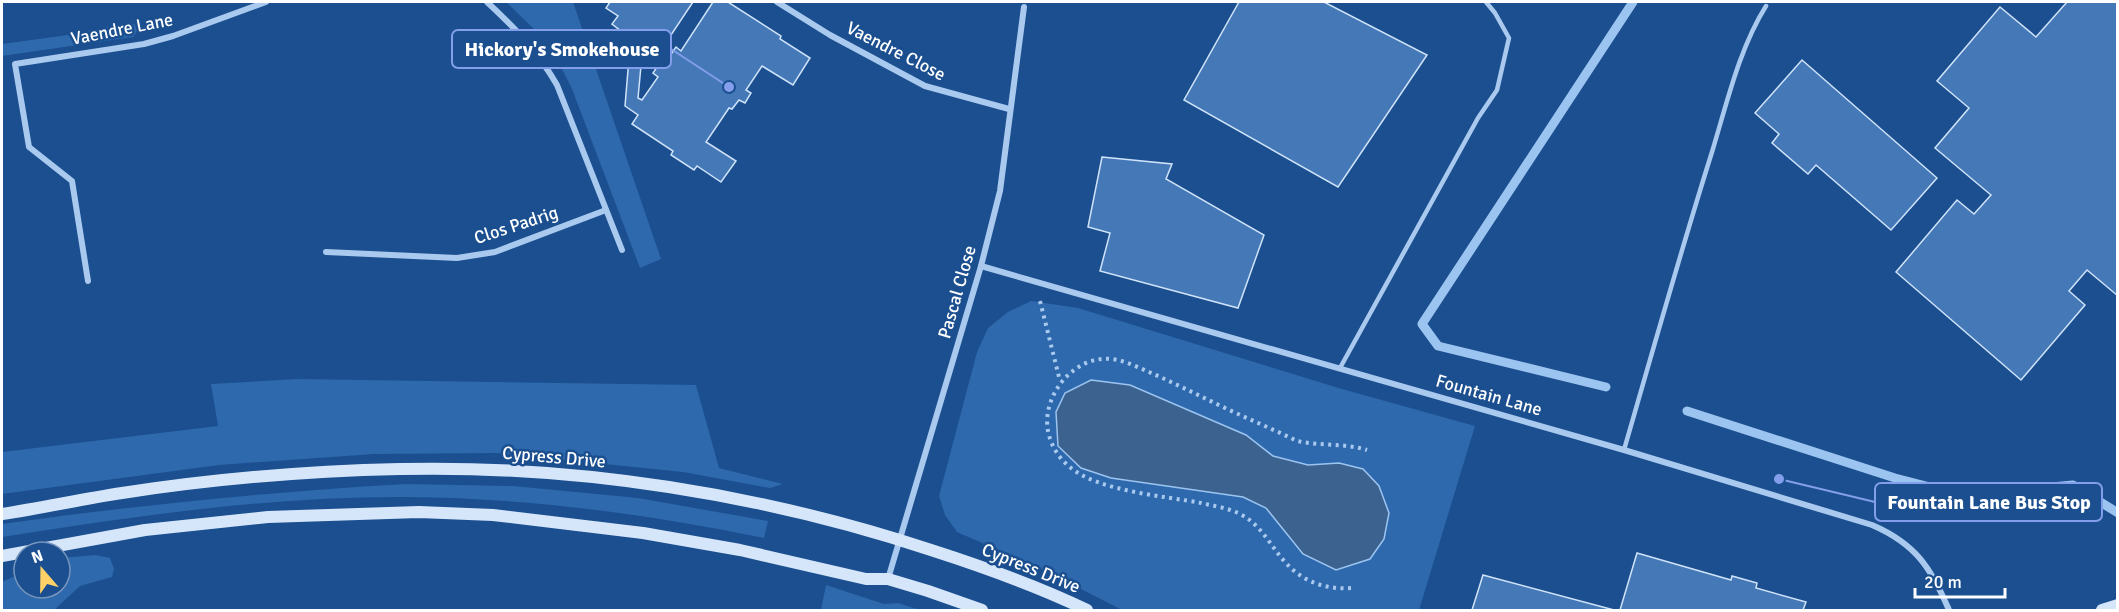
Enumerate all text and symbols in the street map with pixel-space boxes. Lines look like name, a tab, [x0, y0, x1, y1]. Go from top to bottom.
street label: Vaendre Lane	[69, 8, 175, 50]
street label: Vaendre Close	[843, 17, 949, 85]
callout: Hickory's Smokehouse	[452, 30, 671, 68]
text: Hickory's Smokehouse	[464, 37, 660, 62]
street label: Clos Padrig	[471, 201, 561, 249]
street label: Pascal Close	[933, 243, 981, 341]
street label: Fountain Lane	[1433, 369, 1545, 421]
street label: Cypress Drive	[501, 442, 607, 472]
callout: Fountain Lane Bus Stop	[1875, 483, 2102, 521]
text: Fountain Lane Bus Stop	[1887, 490, 2091, 515]
street label: Cypress Drive	[979, 538, 1083, 598]
north arrow	[12, 540, 72, 600]
text: N	[29, 546, 46, 568]
scale bar	[1915, 561, 2005, 599]
text: 20 m	[1924, 571, 1962, 593]

